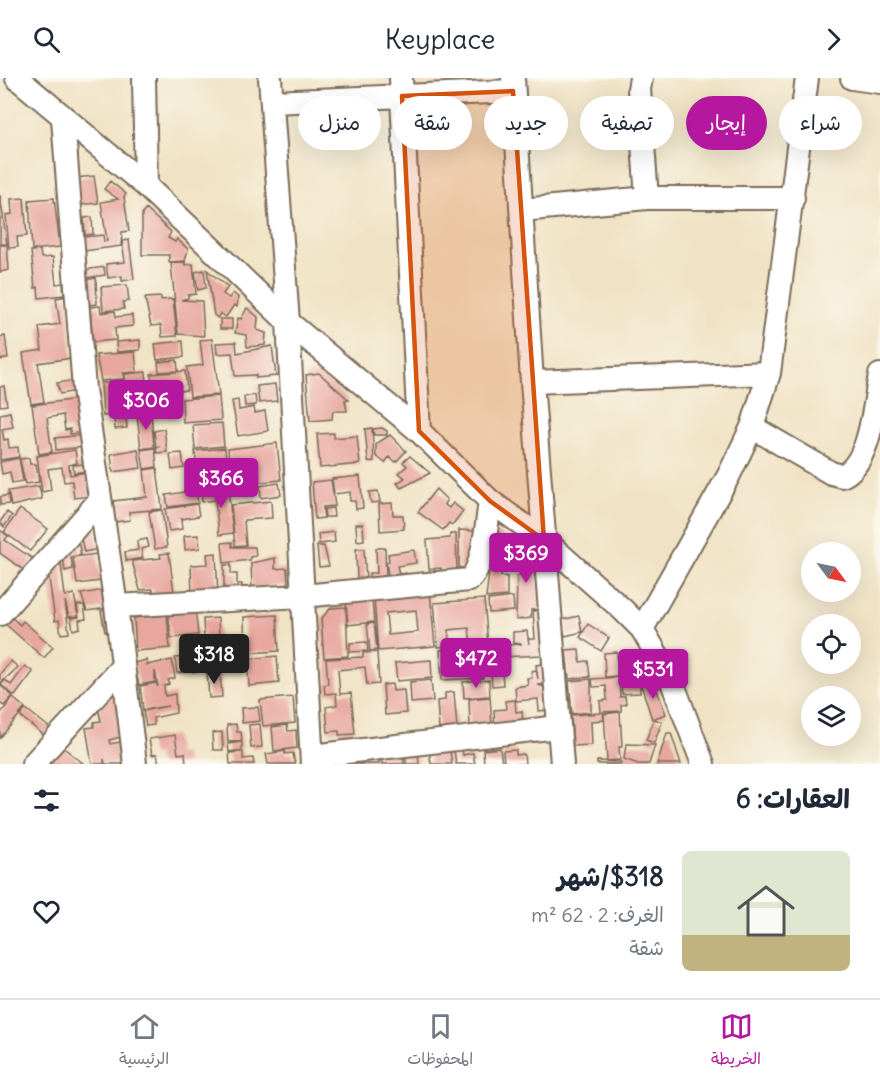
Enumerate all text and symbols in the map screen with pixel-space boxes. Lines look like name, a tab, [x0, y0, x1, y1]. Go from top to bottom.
text: Keyplace	[385, 22, 495, 56]
icon: search	[30, 23, 63, 56]
icon: forward	[817, 23, 850, 56]
chip: منزل	[298, 96, 381, 150]
chip: شقة	[393, 96, 472, 150]
chip: جديد	[484, 96, 568, 150]
chip: تصفية	[580, 96, 674, 150]
chip: إيجار	[686, 96, 767, 150]
chip: شراء	[779, 96, 862, 150]
pin: $306	[110, 380, 182, 431]
text: $306	[122, 387, 170, 412]
pin: $366	[185, 458, 257, 509]
text: $366	[198, 465, 244, 490]
pin: $369	[490, 533, 562, 584]
text: $369	[503, 540, 549, 565]
north arrow	[801, 542, 861, 602]
map controls	[801, 542, 861, 746]
button: locate	[801, 614, 861, 674]
pin: $318	[178, 634, 250, 685]
pin: $472	[440, 638, 512, 689]
text: $318	[193, 641, 235, 666]
text: $472	[454, 645, 498, 670]
pin: $531	[617, 649, 689, 700]
text: $531	[632, 656, 674, 681]
button: layers	[801, 686, 861, 746]
text: العقارات: 6	[736, 782, 850, 815]
icon: filters	[30, 784, 63, 817]
text: $318/شهر	[557, 860, 664, 893]
icon: home	[730, 875, 802, 947]
icon: heart	[30, 895, 63, 928]
text: الغرف: 2 · 62 m²	[531, 902, 664, 927]
text: شقة	[629, 935, 664, 960]
tab: الرئيسية	[119, 1010, 169, 1073]
tab: المحفوظات	[407, 1010, 473, 1073]
tab: الخريطة	[711, 1010, 761, 1073]

